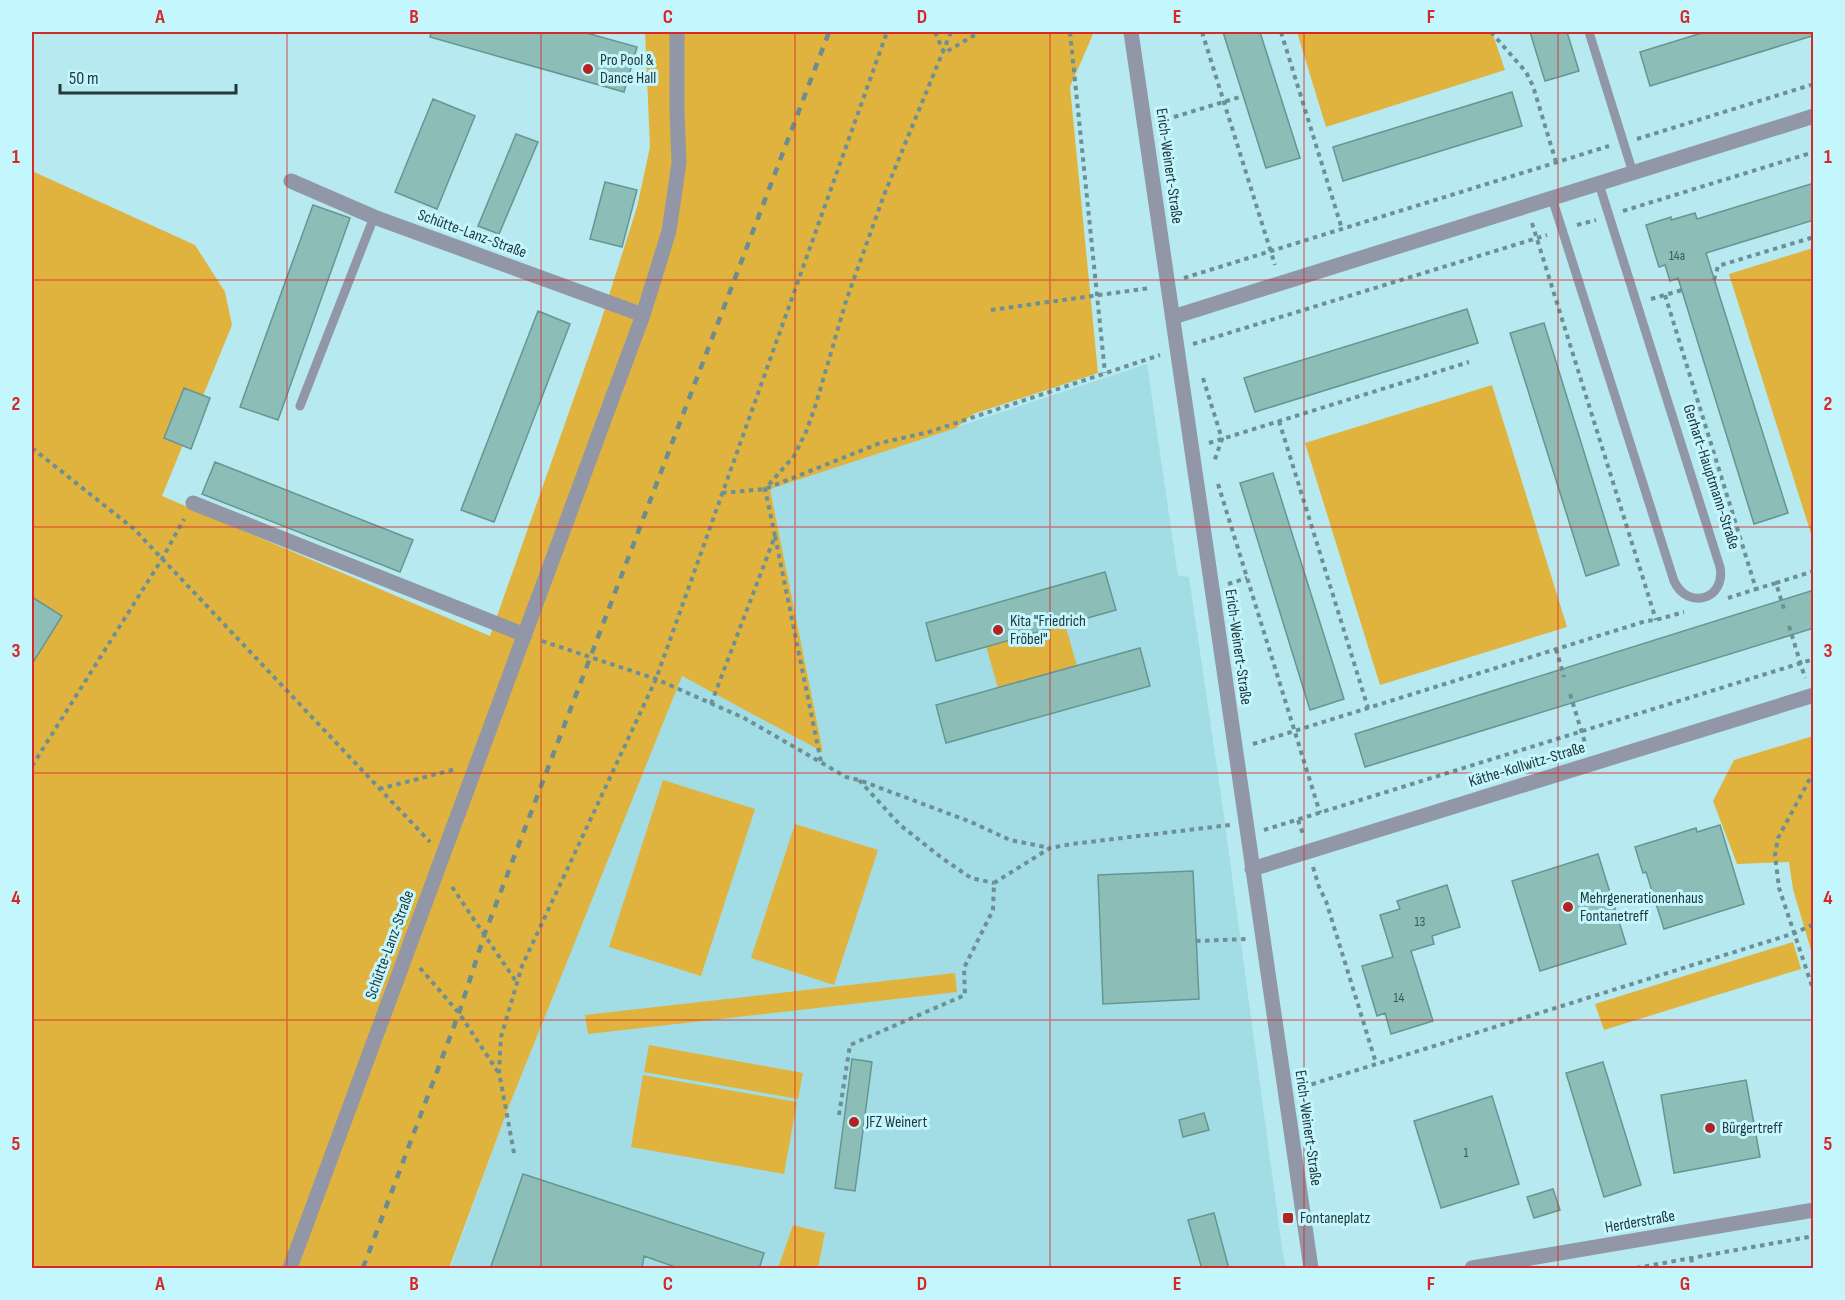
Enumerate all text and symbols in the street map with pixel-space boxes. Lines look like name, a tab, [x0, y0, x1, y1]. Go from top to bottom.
text: A	[154, 5, 165, 29]
text: B	[409, 5, 419, 29]
text: C	[663, 5, 673, 29]
text: D	[917, 5, 927, 29]
text: E	[1173, 5, 1181, 29]
text: F	[1427, 5, 1435, 29]
text: G	[1680, 5, 1690, 29]
place label: Pro Pool & Dance Hall	[600, 51, 656, 88]
scale bar	[60, 57, 236, 95]
marker: Pro Pool & Dance Hall	[581, 62, 595, 76]
text: 50 m	[69, 68, 99, 89]
street label: Erich-Weinert-Straße	[1151, 107, 1187, 225]
text: 1	[12, 145, 20, 169]
text: 1	[1824, 145, 1832, 169]
street label: Schütte-Lanz-Straße	[415, 205, 529, 263]
house number: 14a	[1669, 247, 1685, 264]
text: 2	[12, 392, 20, 416]
text: 2	[1824, 392, 1832, 416]
street label: Gerhart-Hauptmann-Straße	[1679, 402, 1743, 552]
street label: Erich-Weinert-Straße	[1220, 588, 1256, 706]
place label: Kita "Friedrich Fröbel"	[1010, 612, 1086, 649]
marker: Kita "Friedrich Fröbel"	[991, 623, 1005, 637]
text: 3	[12, 639, 21, 663]
text: 3	[1824, 639, 1833, 663]
street label: Käthe-Kollwitz-Straße	[1467, 738, 1587, 792]
text: 4	[11, 886, 21, 910]
text: 4	[1823, 886, 1833, 910]
street label: Schütte-Lanz-Straße	[361, 888, 419, 1002]
place label: Mehrgenerationenhaus Fontanetreff	[1580, 889, 1704, 926]
marker: Mehrgenerationenhaus Fontanetreff	[1561, 900, 1575, 914]
house number: 13	[1415, 913, 1426, 930]
house number: 14	[1394, 989, 1405, 1006]
street label: Erich-Weinert-Straße	[1290, 1069, 1326, 1187]
place label: JFZ Weinert	[865, 1113, 927, 1132]
marker: JFZ Weinert	[847, 1115, 861, 1129]
place label: Bürgertreff	[1722, 1119, 1783, 1138]
marker: Bürgertreff	[1703, 1121, 1717, 1135]
text: 5	[12, 1132, 21, 1156]
text: 5	[1824, 1132, 1833, 1156]
house number: 1	[1464, 1144, 1469, 1161]
street label: Herderstraße	[1604, 1207, 1676, 1237]
place label: Fontaneplatz	[1300, 1209, 1370, 1228]
marker: Fontaneplatz	[1281, 1211, 1295, 1225]
text: A	[154, 1272, 165, 1296]
text: B	[409, 1272, 419, 1296]
text: C	[663, 1272, 673, 1296]
text: D	[917, 1272, 927, 1296]
text: E	[1173, 1272, 1181, 1296]
text: F	[1427, 1272, 1435, 1296]
text: G	[1680, 1272, 1690, 1296]

